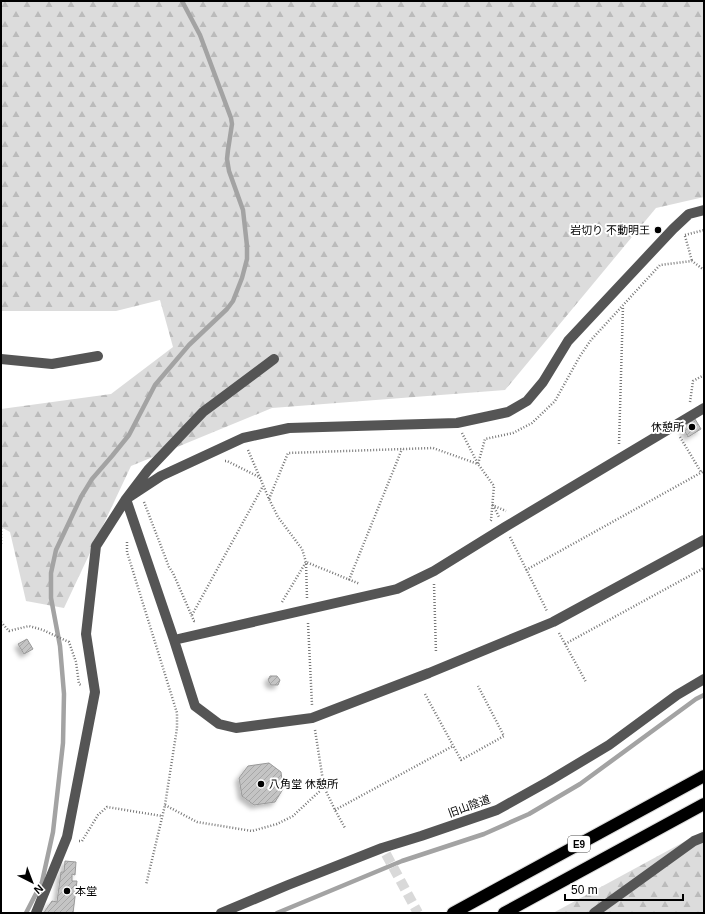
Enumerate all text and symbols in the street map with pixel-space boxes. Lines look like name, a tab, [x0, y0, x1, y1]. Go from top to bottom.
place label: 岩切り 不動明王	[570, 224, 650, 236]
marker: 岩切り 不動明王	[653, 225, 663, 235]
place label: 休憩所	[651, 421, 685, 433]
marker: 休憩所	[687, 422, 697, 432]
place label: 八角堂 休憩所	[269, 778, 339, 790]
marker: 八角堂 休憩所	[256, 779, 266, 789]
street label: 旧山陰道	[446, 793, 492, 819]
road number: E9	[568, 836, 590, 852]
north arrow	[12, 862, 52, 902]
scale bar	[565, 876, 683, 902]
text: N	[32, 882, 46, 897]
text: 50 m	[571, 883, 598, 897]
place label: 本堂	[75, 885, 97, 897]
marker: 本堂	[62, 886, 72, 896]

